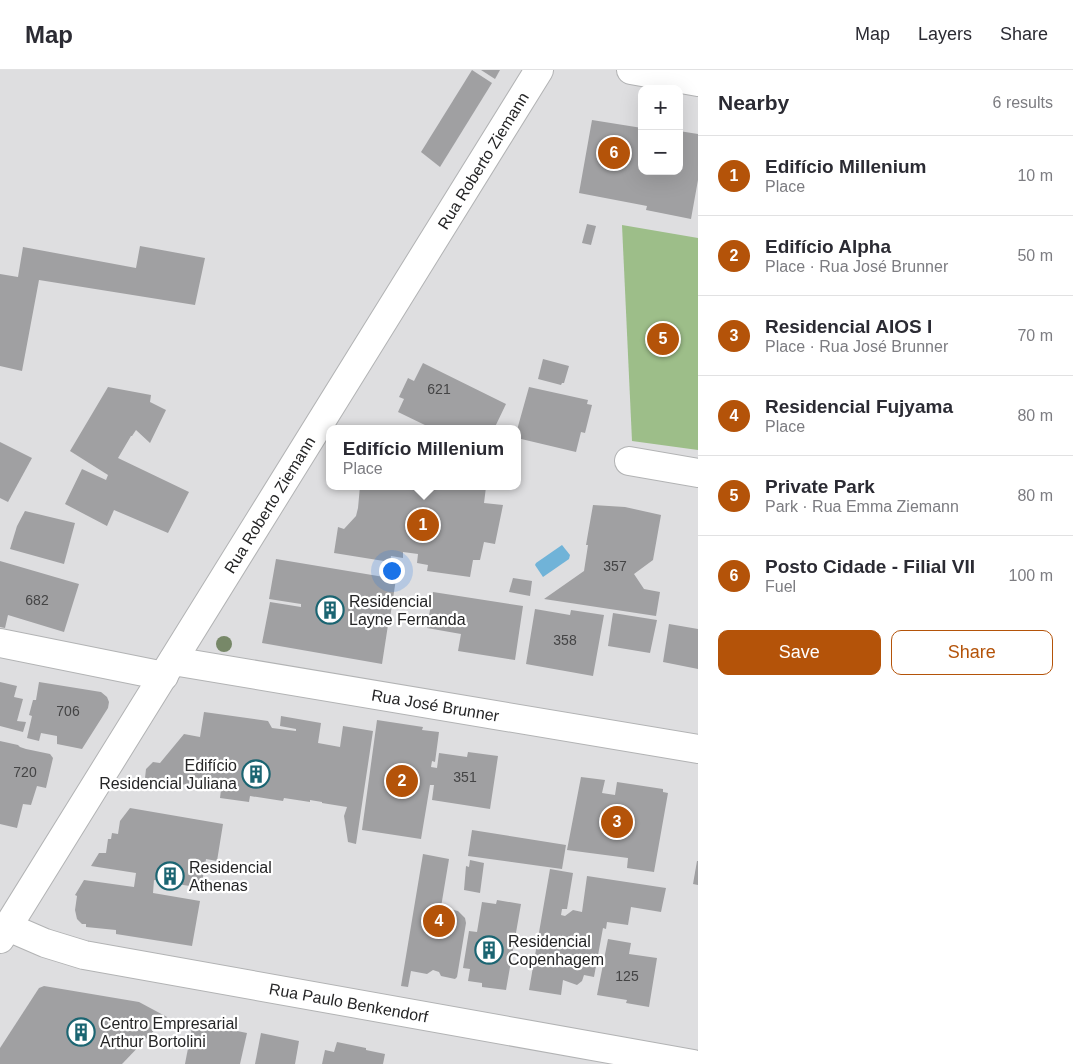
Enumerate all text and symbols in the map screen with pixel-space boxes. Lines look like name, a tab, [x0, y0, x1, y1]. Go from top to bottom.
text: Map	[25, 21, 73, 48]
text: Map	[855, 24, 890, 44]
text: Layers	[918, 24, 972, 44]
text: Share	[1000, 24, 1048, 44]
map controls	[638, 85, 683, 175]
button: +	[638, 85, 683, 130]
street label: Rua Roberto Ziemann	[434, 89, 532, 232]
text: Nearby	[718, 91, 789, 114]
text: 6 results	[993, 94, 1053, 111]
button: −	[638, 130, 683, 175]
pin: 6	[598, 134, 630, 172]
text: Edifício Millenium	[765, 156, 927, 177]
text: 1	[730, 167, 738, 184]
text: 10 m	[1017, 167, 1053, 184]
text: Place	[765, 178, 805, 195]
text: Edifício Alpha	[765, 236, 891, 257]
text: 2	[730, 247, 738, 264]
text: 50 m	[1017, 247, 1053, 264]
text: Place · Rua José Brunner	[765, 258, 948, 275]
text: Residencial AIOS I	[765, 316, 932, 337]
pin: 5	[647, 320, 679, 358]
text: 3	[730, 327, 738, 344]
text: 70 m	[1017, 327, 1053, 344]
text: Place · Rua José Brunner	[765, 338, 948, 355]
house number: 621	[427, 381, 451, 397]
text: Residencial Fujyama	[765, 396, 953, 417]
text: 4	[730, 407, 738, 424]
text: 80 m	[1017, 407, 1053, 424]
text: Place	[765, 418, 805, 435]
popup	[326, 425, 521, 490]
street label: Rua Roberto Ziemann	[221, 434, 319, 576]
text: Edifício Millenium	[343, 438, 504, 459]
text: Place	[343, 460, 383, 477]
text: Private Park	[765, 476, 875, 497]
text: 5	[730, 487, 738, 504]
text: 80 m	[1017, 487, 1053, 504]
text: Park · Rua Emma Ziemann	[765, 498, 959, 515]
pin: 1	[407, 506, 439, 544]
text: Posto Cidade - Filial VII	[765, 556, 975, 577]
your location	[379, 558, 405, 584]
house number: 357	[603, 558, 627, 574]
text: 6	[730, 567, 738, 584]
text: 100 m	[1009, 567, 1053, 584]
text: Fuel	[765, 578, 796, 595]
house number: 682	[25, 592, 49, 608]
place label: Residencial Layne Fernanda	[349, 593, 466, 628]
building icon: Residencial Layne Fernanda	[315, 595, 345, 625]
button: Save	[718, 630, 881, 675]
button: Share	[891, 630, 1053, 675]
house number: 358	[553, 632, 577, 648]
street label: Rua José Brunner	[370, 686, 501, 725]
house number: 706	[56, 703, 80, 719]
place label: Edifício Residencial Juliana	[99, 757, 237, 792]
building icon: Edifício Residencial Juliana	[241, 759, 271, 789]
pin: 2	[386, 762, 418, 800]
house number: 720	[13, 764, 37, 780]
house number: 351	[453, 769, 477, 785]
pin: 3	[601, 803, 633, 841]
place label: Residencial Athenas	[189, 859, 272, 894]
building icon: Residencial Athenas	[155, 861, 185, 891]
pin: 4	[423, 902, 455, 940]
place label: Residencial Copenhagem	[508, 933, 604, 968]
building icon: Residencial Copenhagem	[474, 935, 504, 965]
house number: 125	[615, 968, 639, 984]
street label: Rua Paulo Benkendorf	[268, 980, 430, 1026]
place label: Centro Empresarial Arthur Bortolini	[100, 1015, 238, 1050]
building icon: Centro Empresarial Arthur Bortolini	[66, 1017, 96, 1047]

